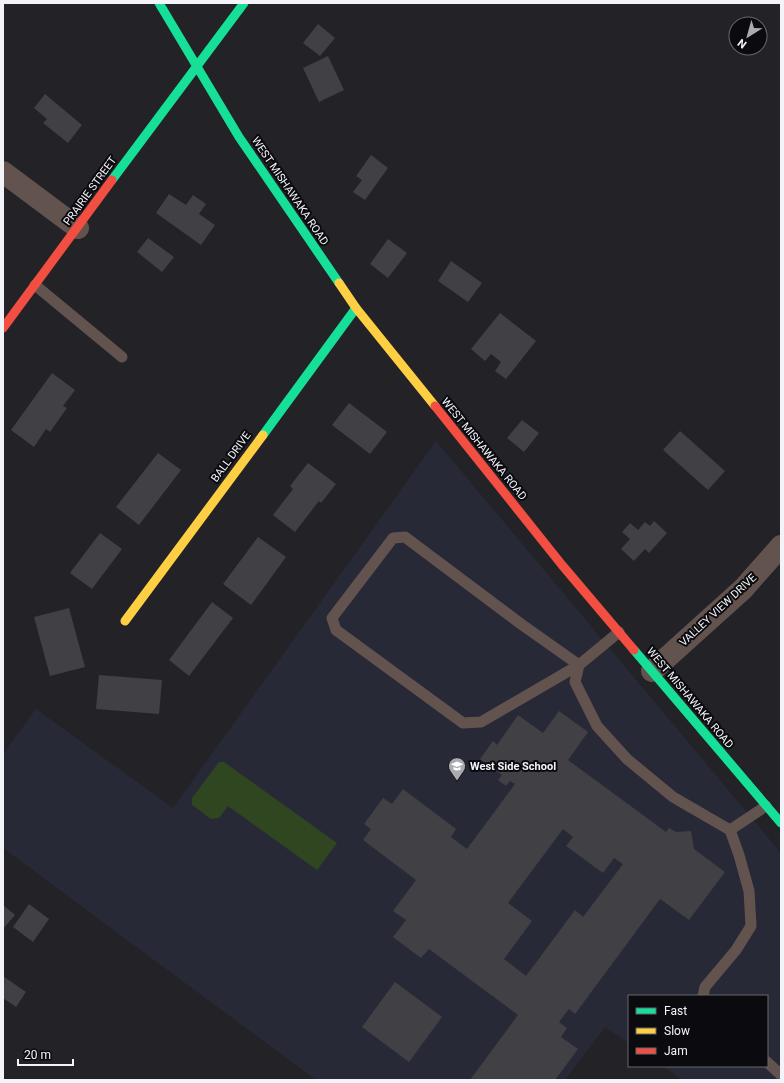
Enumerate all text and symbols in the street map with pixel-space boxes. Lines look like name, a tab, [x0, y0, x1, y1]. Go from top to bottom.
north arrow	[728, 16, 768, 56]
text: N	[735, 36, 749, 51]
street label: WEST MISHAWAKA ROAD	[249, 134, 331, 248]
street label: PRAIRIE STREET	[61, 154, 120, 228]
street label: WEST MISHAWAKA ROAD	[439, 395, 529, 503]
street label: BALL DRIVE	[208, 429, 254, 485]
street label: VALLEY VIEW DRIVE	[677, 571, 759, 649]
street label: WEST MISHAWAKA ROAD	[644, 645, 736, 751]
school or university icon: West Side School	[447, 756, 467, 781]
place label: West Side School	[470, 760, 556, 773]
legend	[628, 995, 768, 1067]
text: Fast	[664, 1004, 687, 1018]
text: Slow	[664, 1024, 690, 1038]
scale bar	[18, 1041, 73, 1067]
text: Jam	[664, 1044, 688, 1058]
text: 20 m	[24, 1048, 51, 1062]

